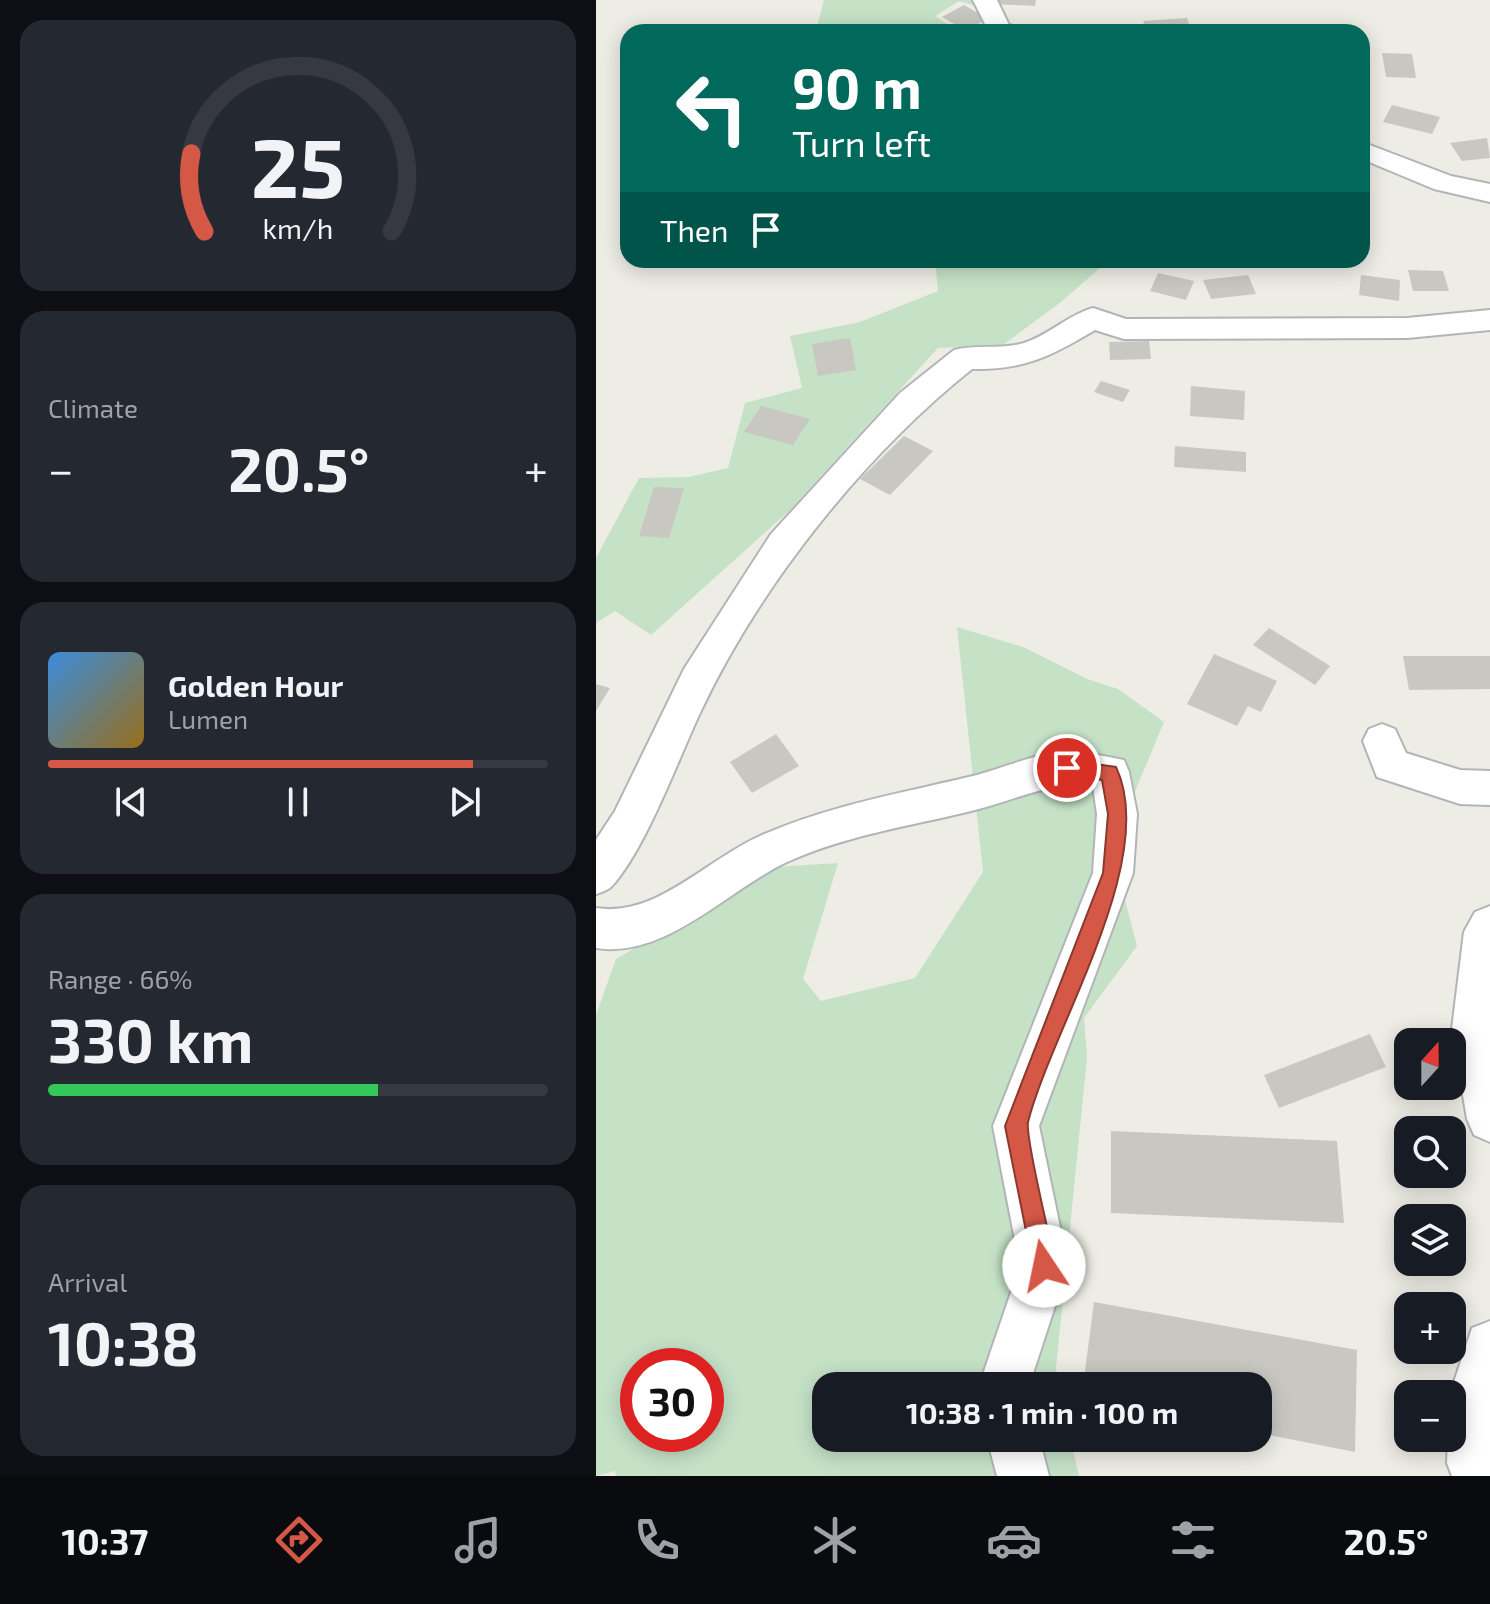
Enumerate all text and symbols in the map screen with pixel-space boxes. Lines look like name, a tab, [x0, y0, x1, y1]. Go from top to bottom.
text: 90 m	[792, 53, 922, 120]
icon: left	[660, 56, 764, 160]
text: 25	[251, 114, 345, 214]
text: Turn left	[792, 121, 931, 164]
icon: arrive	[744, 208, 788, 252]
text: km/h	[263, 210, 333, 245]
text: Then	[660, 212, 728, 248]
text: Climate	[48, 392, 138, 423]
text: 20.5°	[228, 432, 369, 504]
text: −	[48, 442, 74, 495]
text: +	[524, 442, 548, 495]
text: Golden Hour	[168, 667, 343, 703]
text: Lumen	[168, 703, 248, 734]
pin	[1033, 734, 1101, 802]
icon: arrive	[1045, 746, 1089, 790]
icon: previous	[109, 780, 153, 824]
icon: pause	[276, 780, 320, 824]
icon: next	[443, 780, 487, 824]
text: Range · 66%	[48, 963, 193, 994]
text: 330 km	[48, 1003, 253, 1075]
north arrow	[1394, 1028, 1466, 1100]
map controls	[1394, 1028, 1466, 1452]
button: search	[1394, 1116, 1466, 1188]
button: layers	[1394, 1204, 1466, 1276]
position arrow	[1002, 1224, 1086, 1308]
text: Arrival	[48, 1266, 127, 1297]
button: +	[1394, 1292, 1466, 1364]
text: 10:38	[48, 1306, 199, 1378]
speed limit sign: 30	[620, 1348, 724, 1452]
button: −	[1394, 1380, 1466, 1452]
text: 10:38 · 1 min · 100 m	[906, 1394, 1178, 1430]
icon: directions	[271, 1512, 327, 1568]
icon: music	[450, 1512, 506, 1568]
icon: phone	[629, 1512, 685, 1568]
icon: climate	[807, 1512, 863, 1568]
icon: car	[986, 1512, 1042, 1568]
icon: filters	[1165, 1512, 1221, 1568]
text: 10:37	[61, 1519, 148, 1562]
text: 20.5°	[1344, 1519, 1429, 1562]

